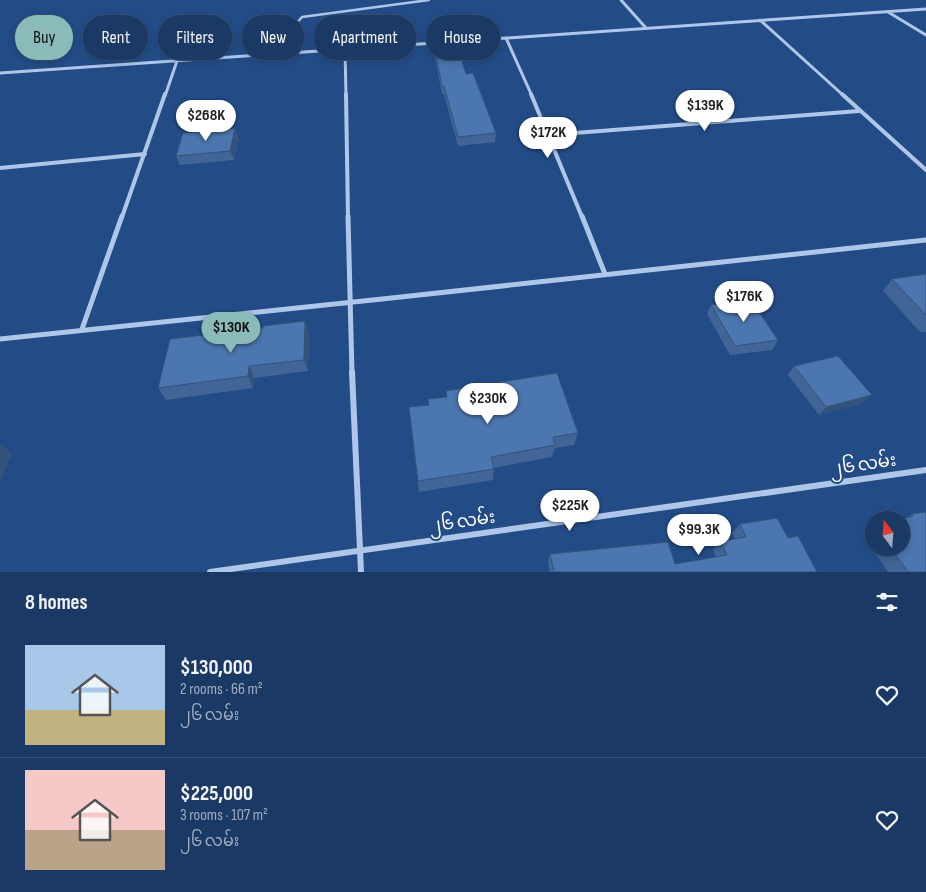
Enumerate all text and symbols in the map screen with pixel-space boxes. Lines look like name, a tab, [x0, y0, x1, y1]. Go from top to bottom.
chip: Buy	[15, 15, 73, 60]
chip: Rent	[83, 15, 148, 60]
chip: Filters	[158, 15, 232, 60]
chip: New	[242, 15, 304, 60]
chip: Apartment	[314, 15, 416, 60]
chip: House	[426, 15, 500, 60]
pin: $139K	[670, 90, 740, 132]
text: $139K	[686, 96, 724, 115]
pin: $268K	[171, 100, 241, 142]
text: $268K	[187, 106, 225, 125]
pin: $172K	[513, 116, 583, 159]
text: $172K	[530, 123, 566, 142]
pin: $176K	[709, 280, 779, 323]
text: $176K	[726, 287, 762, 306]
pin: $130K	[196, 312, 266, 354]
text: $130K	[212, 318, 250, 337]
pin: $230K	[453, 382, 523, 425]
text: $230K	[469, 389, 507, 408]
street label: ၂၆ လမ်း	[828, 446, 898, 483]
pin: $225K	[535, 490, 605, 532]
text: $225K	[551, 496, 589, 515]
street label: ၂၆ လမ်း	[427, 503, 497, 540]
north arrow	[865, 511, 910, 556]
map controls	[865, 511, 910, 556]
pin: $99.3K	[658, 514, 740, 556]
text: $99.3K	[678, 520, 720, 539]
icon: filters	[873, 588, 901, 616]
text: 8 homes	[25, 590, 88, 615]
text: $130,000	[180, 655, 253, 680]
icon: home	[65, 665, 125, 725]
text: 2 rooms · 66 m²	[180, 680, 263, 699]
icon: heart	[873, 681, 901, 709]
text: ၂၆ လမ်း	[180, 706, 239, 725]
text: $225,000	[180, 781, 253, 806]
icon: home	[65, 790, 125, 850]
text: 3 rooms · 107 m²	[180, 806, 268, 825]
icon: heart	[873, 806, 901, 834]
text: ၂၆ လမ်း	[180, 832, 239, 851]

